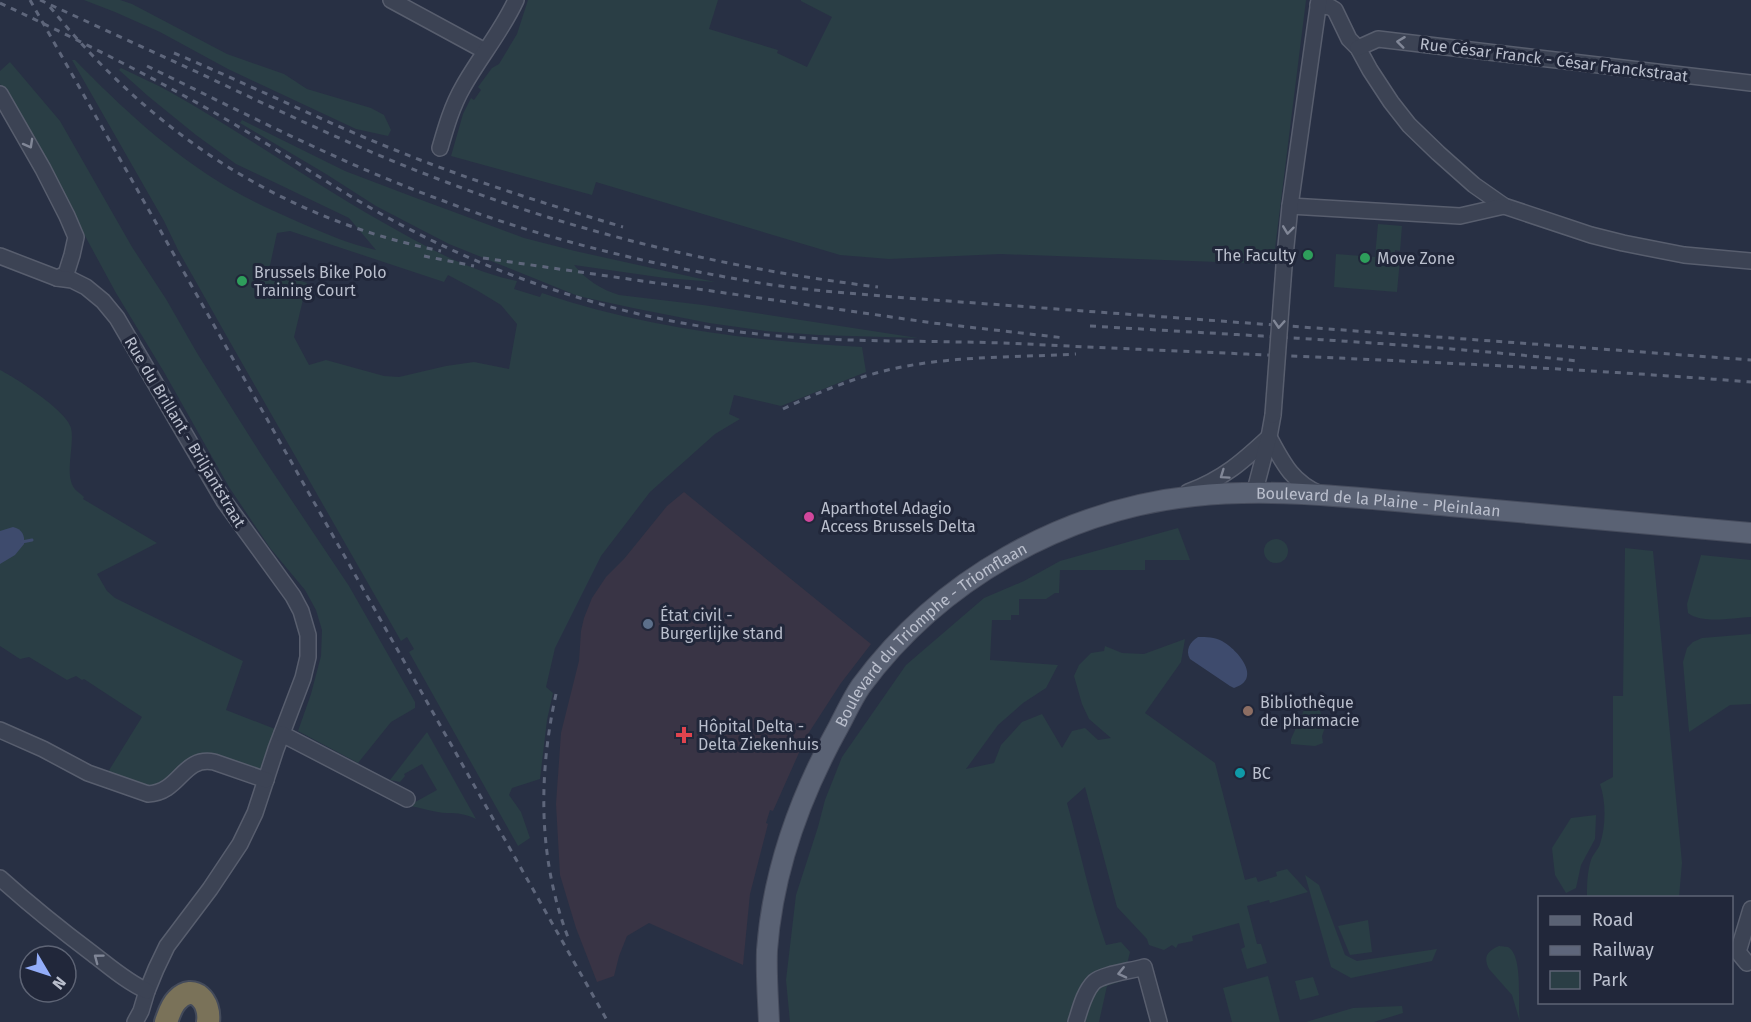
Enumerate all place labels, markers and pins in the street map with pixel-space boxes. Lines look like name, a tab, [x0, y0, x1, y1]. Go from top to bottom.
place label: The Faculty	[1215, 246, 1296, 265]
marker: The Faculty	[1301, 248, 1315, 262]
place label: Move Zone	[1377, 249, 1455, 268]
marker: Move Zone	[1358, 251, 1372, 265]
place label: Brussels Bike Polo Training Court	[254, 263, 386, 300]
marker: Brussels Bike Polo Training Court	[235, 274, 249, 288]
place label: Aparthotel Adagio Access Brussels Delta	[821, 499, 976, 536]
marker: Aparthotel Adagio Access Brussels Delta	[802, 510, 816, 524]
place label: État civil - Burgerlijke stand	[660, 605, 783, 643]
marker: État civil - Burgerlijke stand	[641, 617, 655, 631]
place label: Bibliothèque de pharmacie	[1260, 693, 1360, 730]
marker: Bibliothèque de pharmacie	[1241, 704, 1255, 718]
place label: Hôpital Delta - Delta Ziekenhuis	[698, 717, 819, 754]
marker: Hôpital Delta - Delta Ziekenhuis	[675, 726, 693, 744]
place label: BC	[1252, 764, 1271, 783]
marker: BC	[1233, 766, 1247, 780]

